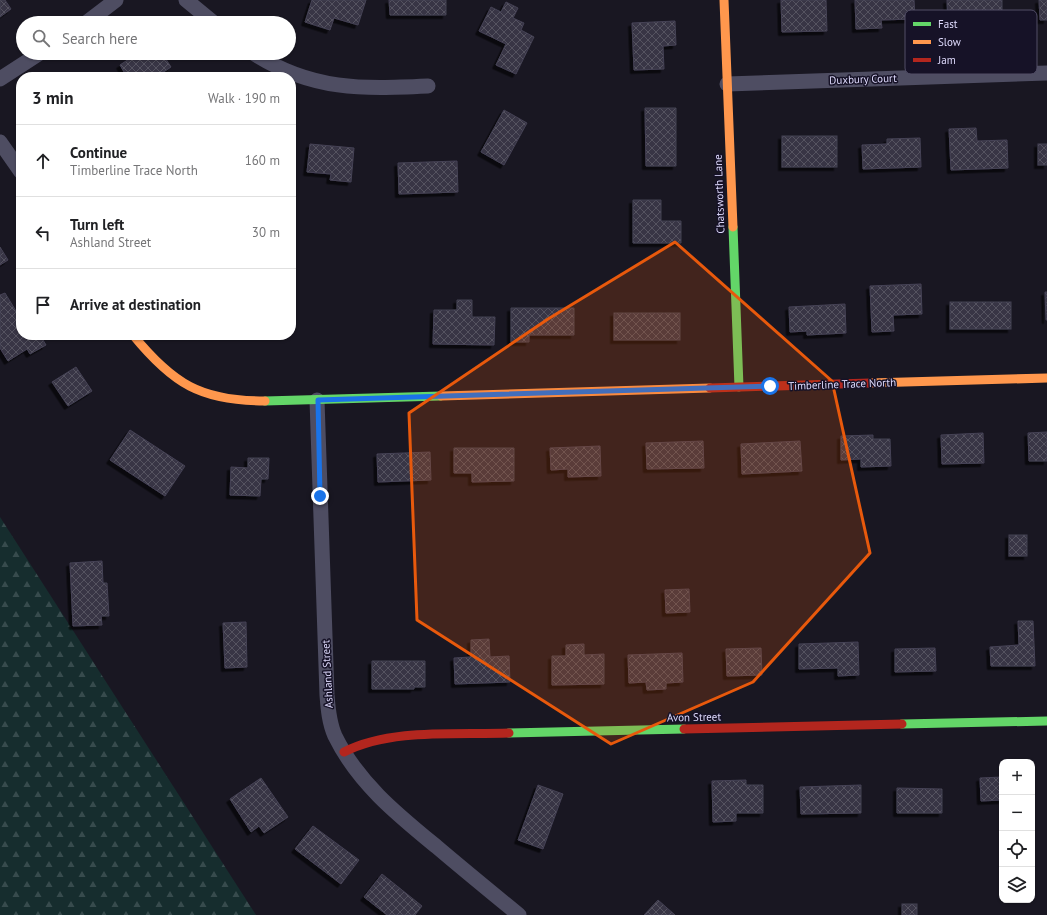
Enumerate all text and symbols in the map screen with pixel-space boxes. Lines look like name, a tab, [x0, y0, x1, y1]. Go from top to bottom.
legend	[905, 10, 1037, 74]
search box	[16, 16, 296, 60]
text: Fast	[938, 17, 958, 31]
icon: search	[30, 27, 52, 49]
text: Search here	[62, 29, 138, 48]
text: Slow	[938, 35, 961, 49]
text: Jam	[937, 53, 956, 67]
street label: Duxbury Court	[829, 71, 897, 87]
text: 3 min	[32, 87, 73, 109]
text: Walk · 190 m	[208, 90, 280, 107]
text: Continue	[70, 143, 127, 162]
icon: ahead	[32, 150, 54, 172]
text: 160 m	[245, 152, 280, 169]
street label: Chatsworth Lane	[711, 154, 727, 234]
text: Timberline Trace North	[70, 162, 198, 179]
text: Turn left	[70, 215, 124, 234]
icon: left	[32, 222, 54, 244]
text: 30 m	[252, 224, 280, 241]
text: Ashland Street	[70, 234, 151, 251]
icon: arrive	[32, 294, 54, 316]
text: Arrive at destination	[70, 295, 201, 314]
street label: Timberline Trace North	[788, 375, 896, 393]
route start	[761, 377, 779, 395]
route end	[311, 487, 329, 505]
street label: Ashland Street	[318, 639, 336, 709]
street label: Avon Street	[667, 710, 721, 724]
map controls	[999, 759, 1035, 903]
button: +	[999, 759, 1035, 795]
button: −	[999, 795, 1035, 831]
button: locate	[999, 831, 1035, 867]
button: layers	[999, 867, 1035, 903]

